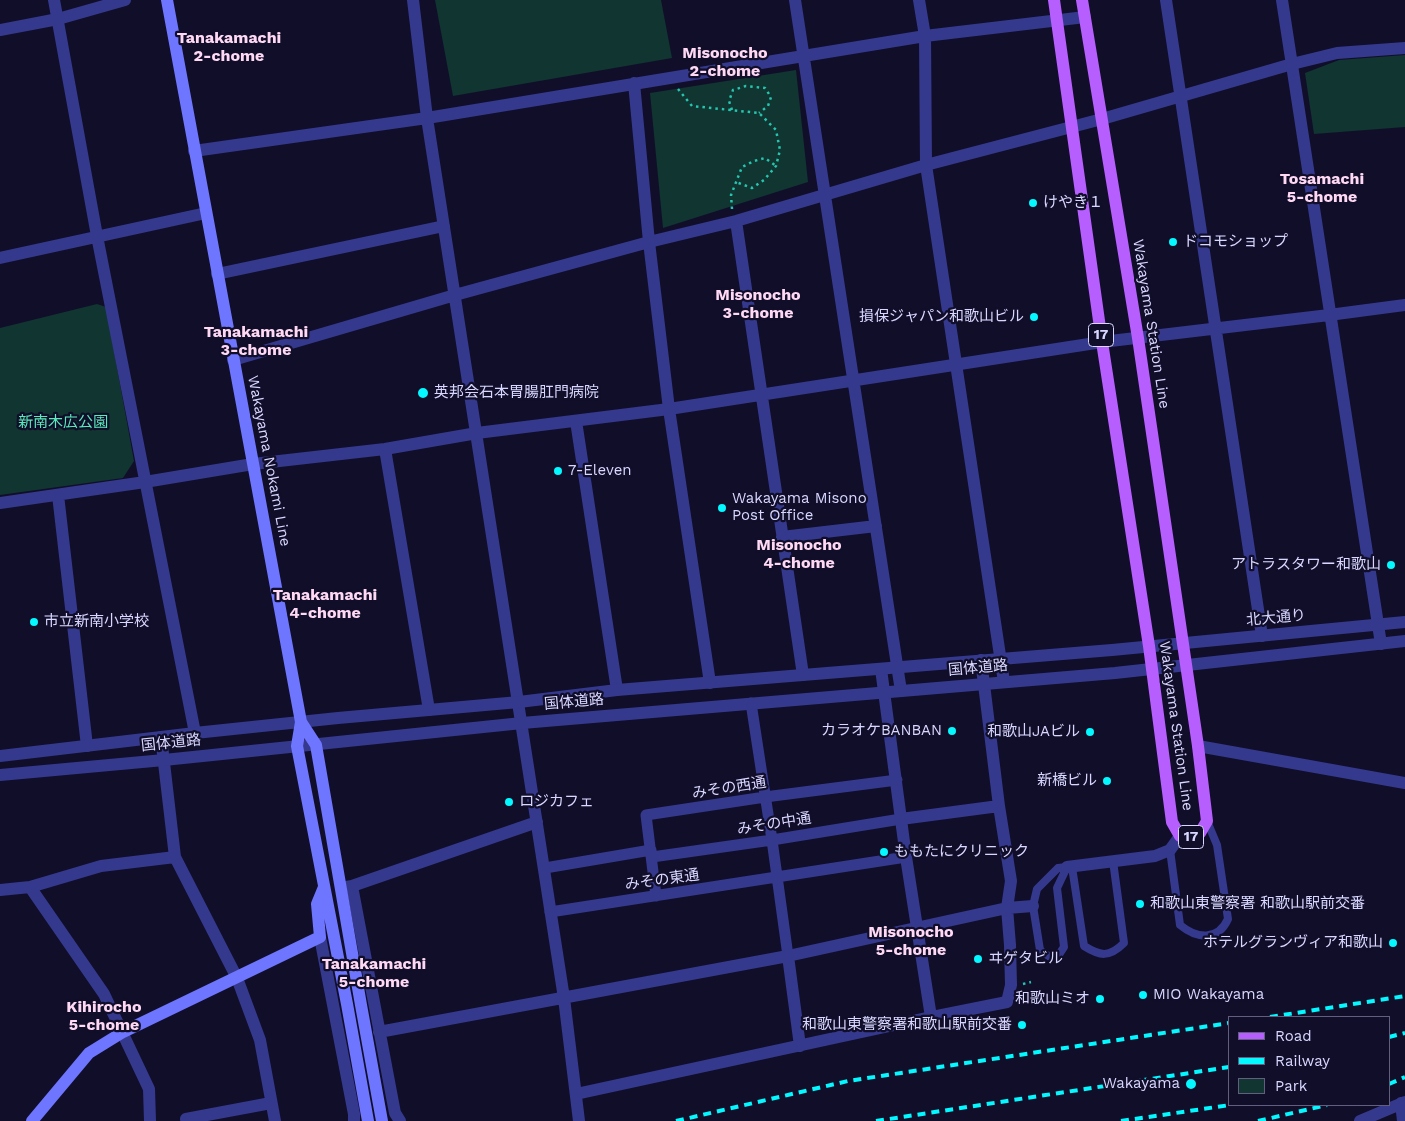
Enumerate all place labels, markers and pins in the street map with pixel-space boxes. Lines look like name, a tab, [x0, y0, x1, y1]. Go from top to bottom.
place label: けやき１	[1043, 194, 1103, 212]
marker: けやき１	[1027, 197, 1039, 209]
place label: ドコモショップ	[1183, 233, 1288, 251]
marker: ドコモショップ	[1167, 236, 1179, 248]
place label: 損保ジャパン和歌山ビル	[859, 308, 1024, 326]
marker: 損保ジャパン和歌山ビル	[1028, 311, 1040, 323]
place label: 英邦会石本胃腸肛門病院	[434, 384, 599, 402]
marker: 英邦会石本胃腸肛門病院	[416, 386, 430, 400]
place label: 7-Eleven	[568, 462, 632, 480]
marker: 7-Eleven	[552, 465, 564, 477]
place label: Wakayama Misono Post Office	[732, 490, 867, 525]
marker: Wakayama Misono Post Office	[716, 502, 728, 514]
place label: アトラスタワー和歌山	[1231, 556, 1381, 574]
marker: アトラスタワー和歌山	[1385, 559, 1397, 571]
place label: 市立新南小学校	[44, 613, 149, 631]
marker: 市立新南小学校	[28, 616, 40, 628]
place label: カラオケBANBAN	[821, 722, 942, 740]
place label: 和歌山JAビル	[987, 723, 1080, 741]
marker: カラオケBANBAN	[946, 725, 958, 737]
marker: 和歌山JAビル	[1084, 726, 1096, 738]
place label: 新橋ビル	[1037, 772, 1097, 790]
marker: 新橋ビル	[1101, 775, 1113, 787]
place label: ロジカフェ	[519, 793, 594, 811]
marker: ロジカフェ	[503, 796, 515, 808]
place label: ももたにクリニック	[894, 843, 1029, 861]
marker: ももたにクリニック	[878, 846, 890, 858]
place label: 和歌山東警察署 和歌山駅前交番	[1150, 895, 1365, 913]
marker: 和歌山東警察署 和歌山駅前交番	[1134, 898, 1146, 910]
place label: ホテルグランヴィア和歌山	[1203, 934, 1383, 952]
marker: ホテルグランヴィア和歌山	[1387, 937, 1399, 949]
place label: ヰゲタビル	[988, 950, 1063, 968]
marker: ヰゲタビル	[972, 953, 984, 965]
place label: MIO Wakayama	[1153, 986, 1264, 1004]
marker: MIO Wakayama	[1137, 989, 1149, 1001]
place label: 和歌山ミオ	[1015, 990, 1090, 1008]
marker: 和歌山ミオ	[1094, 993, 1106, 1005]
place label: 和歌山東警察署和歌山駅前交番	[802, 1016, 1012, 1034]
marker: 和歌山東警察署和歌山駅前交番	[1016, 1019, 1028, 1031]
place label: Wakayama	[1102, 1075, 1180, 1093]
marker: Wakayama	[1184, 1077, 1198, 1091]

